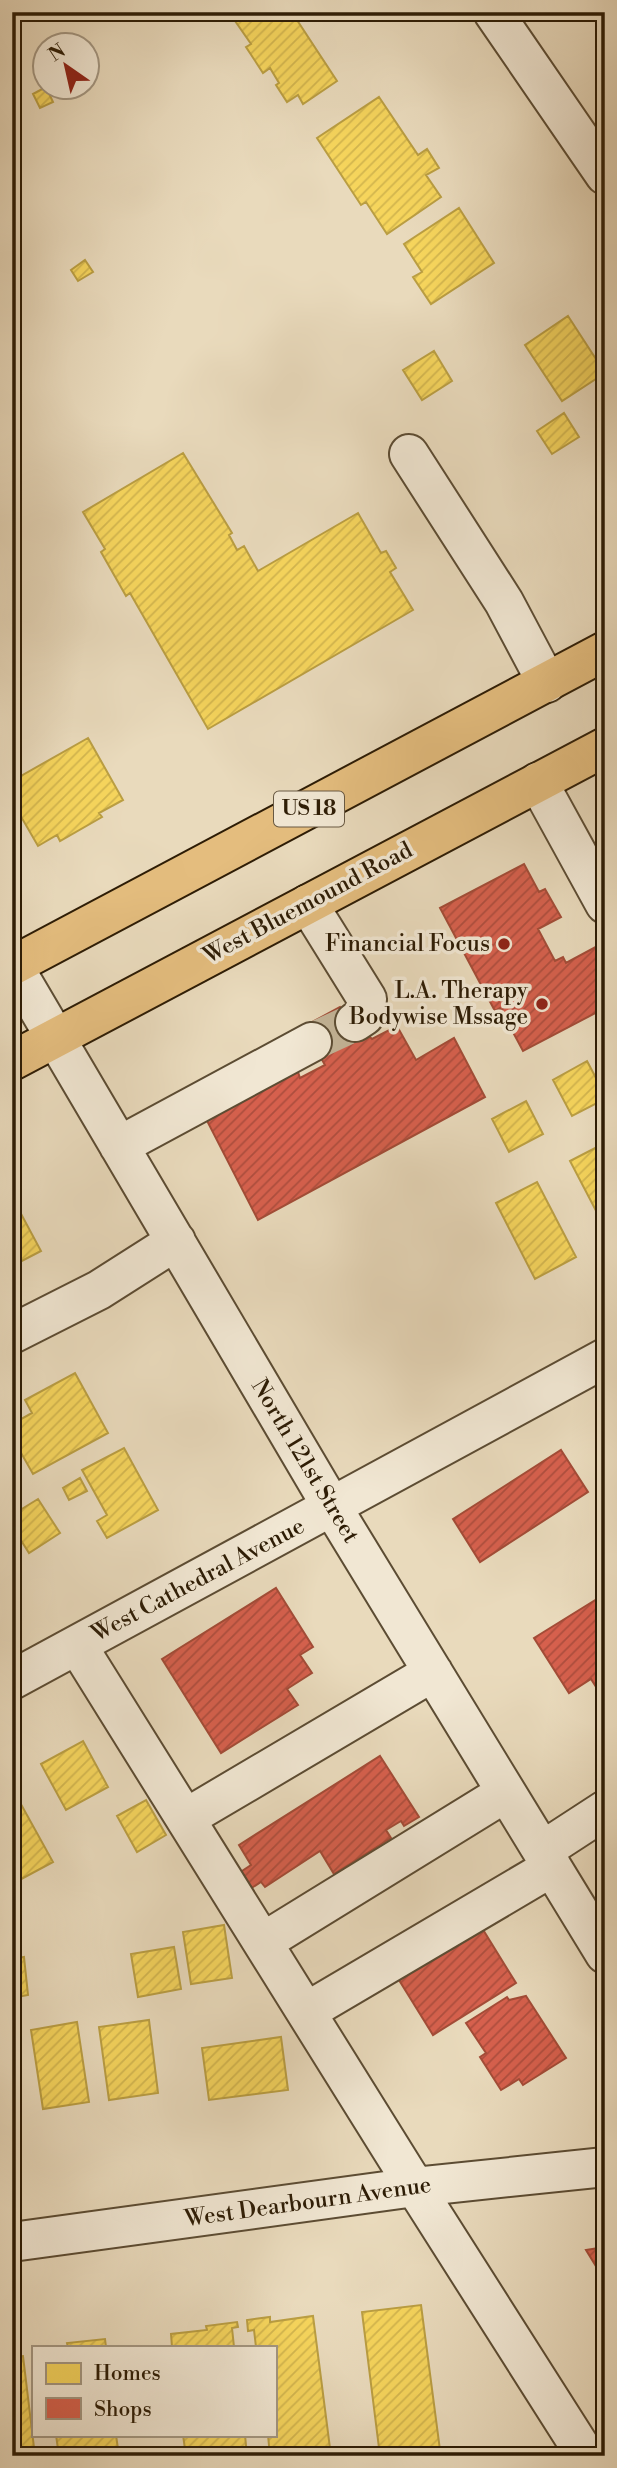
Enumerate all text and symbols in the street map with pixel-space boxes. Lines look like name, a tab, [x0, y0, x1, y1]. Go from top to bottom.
north arrow	[32, 32, 102, 102]
text: N	[44, 39, 70, 67]
road number: US 18	[274, 792, 344, 826]
street label: West Bluemound Road	[198, 836, 417, 970]
place label: Financial Focus	[325, 930, 490, 958]
marker: Financial Focus	[496, 936, 512, 952]
place label: L.A. Therapy Bodywise Mssage	[348, 977, 529, 1031]
marker: L.A. Therapy Bodywise Mssage	[534, 996, 550, 1012]
street label: North 121st Street	[245, 1374, 365, 1548]
street label: West Cathedral Avenue	[86, 1512, 309, 1649]
street label: West Dearbourn Avenue	[182, 2171, 433, 2233]
legend	[32, 2346, 276, 2436]
text: Homes	[94, 2361, 161, 2387]
text: Shops	[94, 2397, 152, 2423]

